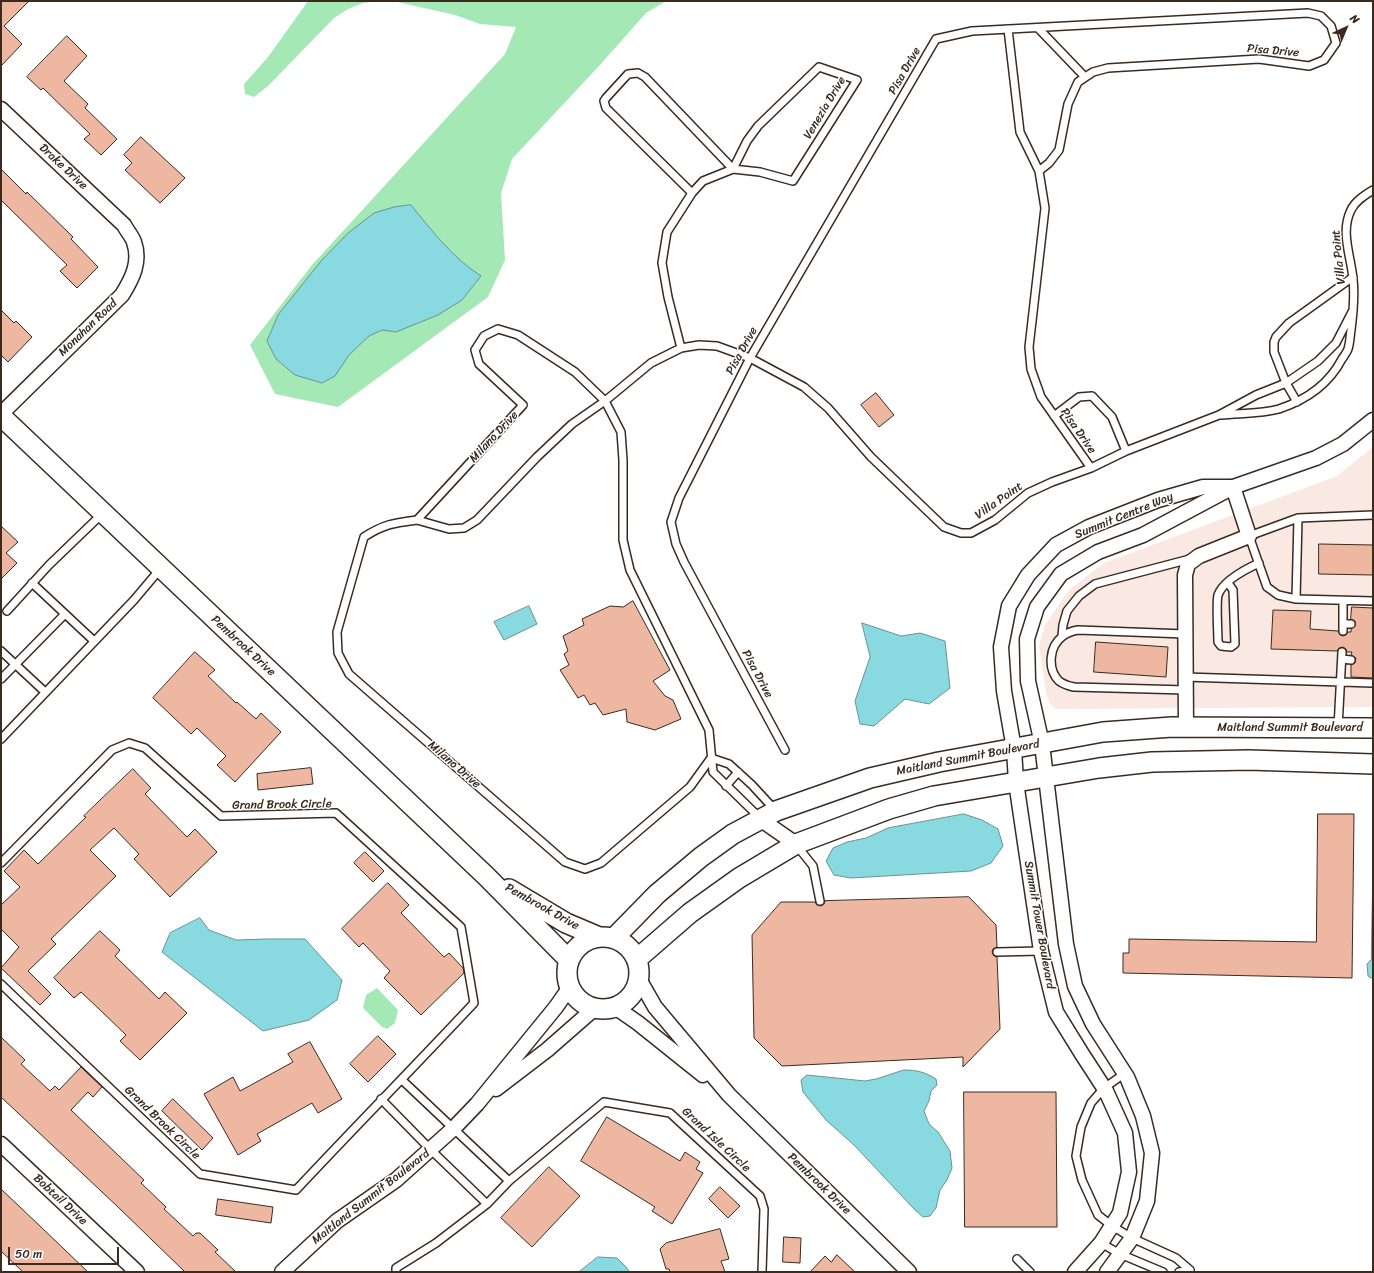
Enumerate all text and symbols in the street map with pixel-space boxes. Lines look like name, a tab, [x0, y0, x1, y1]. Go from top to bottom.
north arrow	[1326, 8, 1366, 48]
text: N	[1345, 10, 1364, 28]
street label: Pisa Drive	[1246, 42, 1300, 60]
street label: Pisa Drive	[886, 45, 924, 97]
street label: Venezia Drive	[801, 74, 849, 142]
street label: Drake Drive	[36, 141, 90, 193]
street label: Villa Point	[1329, 229, 1349, 285]
street label: Monahan Road	[56, 296, 120, 360]
street label: Pisa Drive	[723, 325, 761, 377]
street label: Pisa Drive	[1057, 405, 1099, 457]
street label: Milano Drive	[466, 408, 522, 466]
street label: Villa Point	[972, 479, 1026, 523]
street label: Summit Centre Way	[1073, 490, 1175, 542]
street label: Pembrook Drive	[208, 613, 278, 679]
street label: Pisa Drive	[738, 647, 776, 701]
street label: Maitland Summit Boulevard	[1217, 721, 1363, 735]
street label: Maitland Summit Boulevard	[895, 737, 1041, 779]
street label: Milano Drive	[425, 738, 483, 792]
street label: Grand Brook Circle	[232, 797, 332, 813]
street label: Summit Tower Boulevard	[1021, 860, 1057, 990]
street label: Pembrook Drive	[502, 881, 582, 933]
street label: Grand Brook Circle	[121, 1083, 203, 1163]
street label: Grand Isle Circle	[679, 1105, 753, 1175]
street label: Maitland Summit Boulevard	[309, 1147, 433, 1247]
street label: Pembrook Drive	[784, 1150, 854, 1218]
street label: Bobtail Drive	[30, 1171, 90, 1229]
scale bar	[10, 1239, 121, 1265]
text: 50 m	[15, 1243, 42, 1265]

